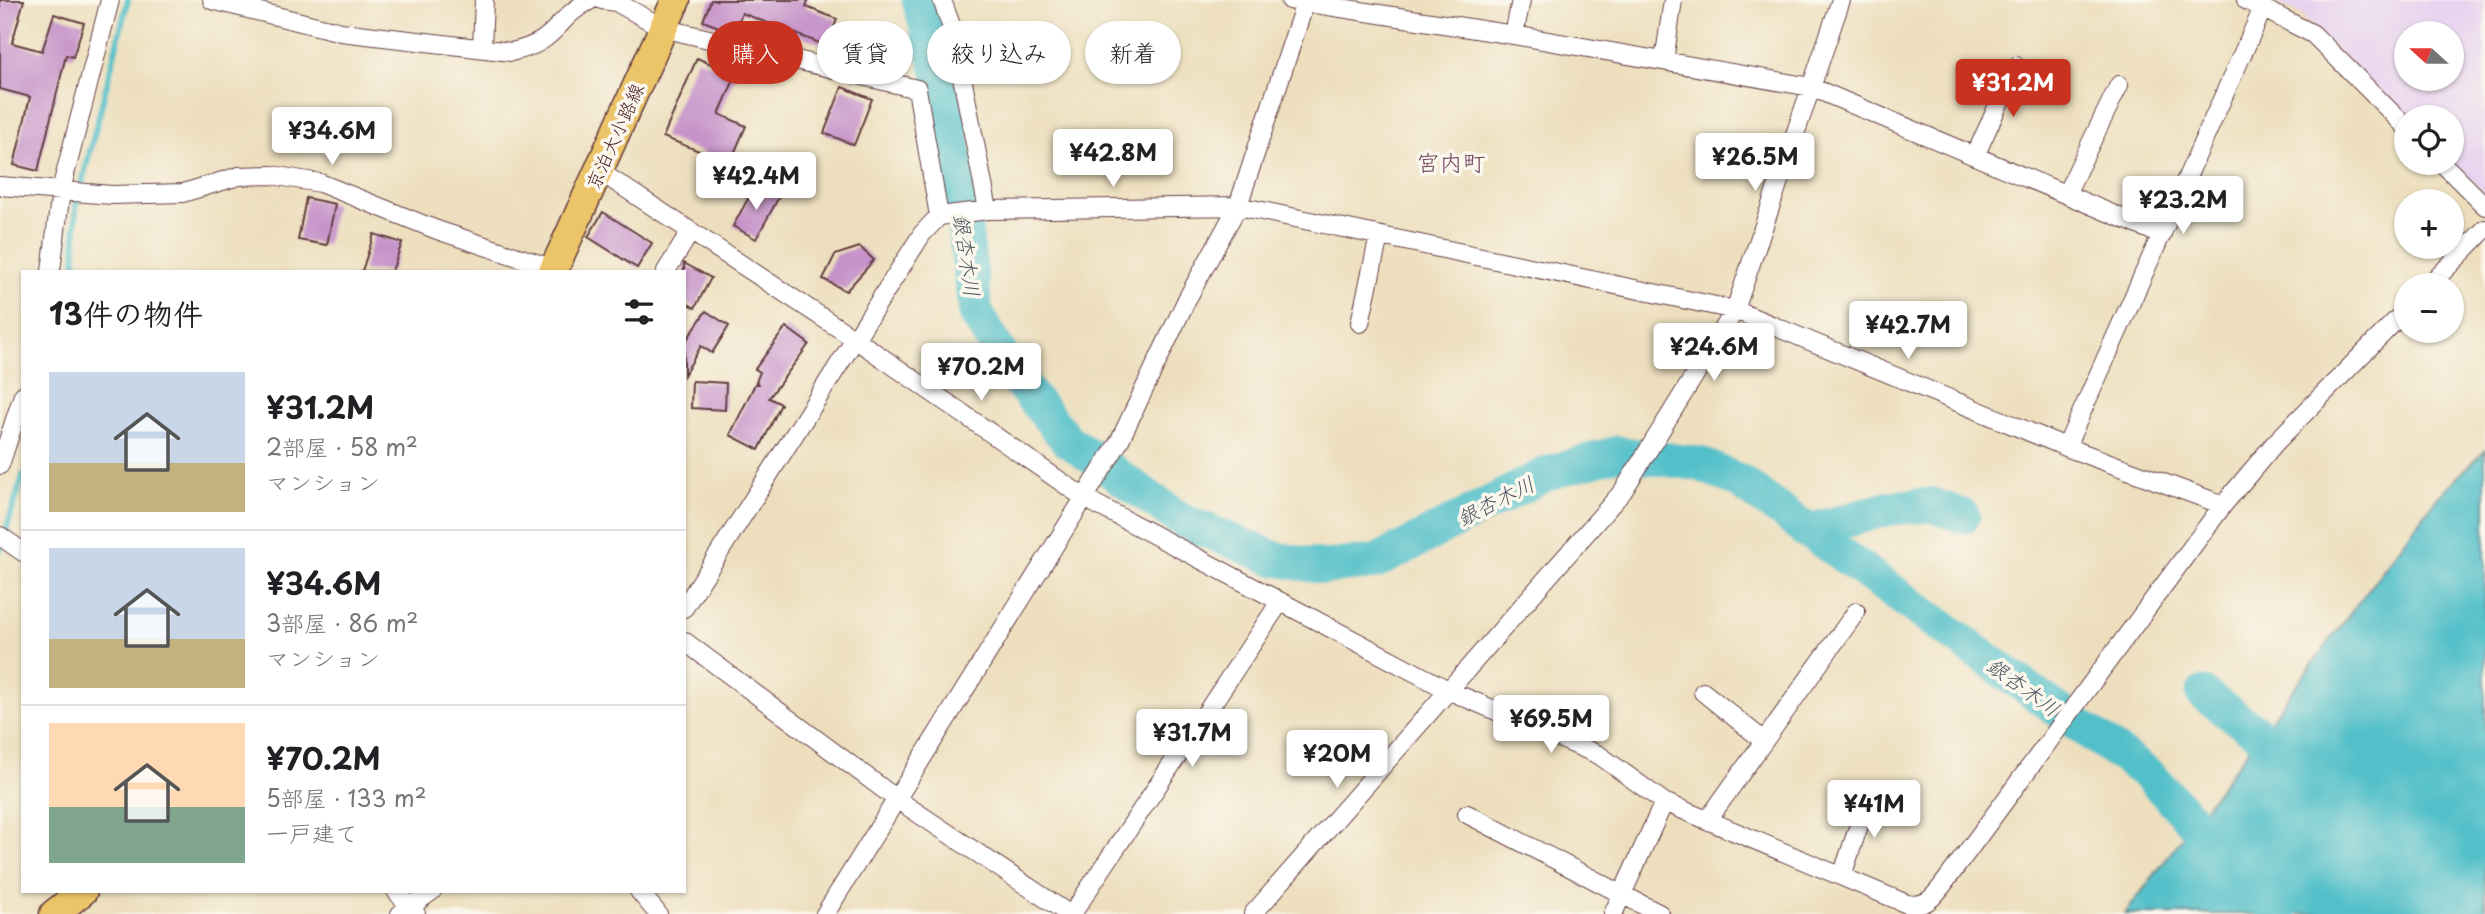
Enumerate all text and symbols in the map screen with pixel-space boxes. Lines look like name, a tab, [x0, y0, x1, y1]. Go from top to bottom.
chip: 購入	[707, 21, 803, 84]
chip: 賃貸	[817, 21, 913, 84]
chip: 絞り込み	[927, 21, 1071, 84]
chip: 新着	[1085, 21, 1181, 84]
north arrow	[2394, 21, 2464, 91]
map controls	[2394, 21, 2464, 343]
pin: ¥31.2M	[1956, 60, 2070, 119]
text: ¥31.2M	[1972, 64, 2054, 99]
street label: 京泊大小路線	[578, 78, 650, 194]
button: locate	[2394, 105, 2464, 175]
pin: ¥34.6M	[275, 108, 389, 167]
text: ¥34.6M	[288, 112, 376, 147]
pin: ¥42.8M	[1056, 130, 1170, 189]
text: ¥42.8M	[1069, 134, 1157, 169]
pin: ¥26.5M	[1698, 134, 1812, 193]
text: ¥26.5M	[1711, 138, 1799, 173]
district label: 宮内町	[1417, 144, 1486, 179]
pin: ¥42.4M	[699, 152, 813, 212]
text: ¥42.4M	[712, 157, 800, 192]
pin: ¥23.2M	[2126, 176, 2240, 236]
text: ¥23.2M	[2138, 181, 2228, 216]
button: +	[2394, 189, 2464, 259]
water label: 銀杏木川	[946, 211, 990, 299]
button: −	[2394, 273, 2464, 343]
text: 13件の物件	[49, 290, 203, 335]
icon: filters	[620, 293, 658, 331]
pin: ¥42.7M	[1851, 302, 1965, 361]
text: ¥42.7M	[1865, 306, 1951, 341]
pin: ¥24.6M	[1657, 324, 1771, 383]
text: ¥24.6M	[1669, 328, 1759, 363]
pin: ¥70.2M	[924, 344, 1038, 403]
text: ¥70.2M	[937, 348, 1025, 383]
text: ¥31.2M	[266, 384, 374, 429]
icon: home	[105, 400, 189, 484]
text: 2部屋 · 58 m²	[266, 429, 418, 464]
text: マンション	[266, 464, 380, 499]
water label: 銀杏木川	[1450, 467, 1540, 533]
text: ¥34.6M	[266, 560, 381, 605]
icon: home	[105, 576, 189, 660]
text: 3部屋 · 86 m²	[266, 605, 418, 640]
text: マンション	[266, 640, 380, 675]
water label: 銀杏木川	[1981, 648, 2067, 724]
pin: ¥69.5M	[1494, 696, 1608, 755]
text: ¥69.5M	[1509, 700, 1593, 735]
pin: ¥31.7M	[1135, 710, 1249, 769]
text: ¥31.7M	[1152, 714, 1232, 749]
pin: ¥20M	[1296, 730, 1378, 790]
text: ¥70.2M	[266, 735, 381, 780]
text: ¥20M	[1303, 735, 1371, 770]
icon: home	[105, 751, 189, 835]
text: 5部屋 · 133 m²	[266, 780, 427, 815]
pin: ¥41M	[1833, 780, 1915, 840]
text: ¥41M	[1843, 785, 1905, 820]
text: 一戸建て	[266, 815, 358, 850]

